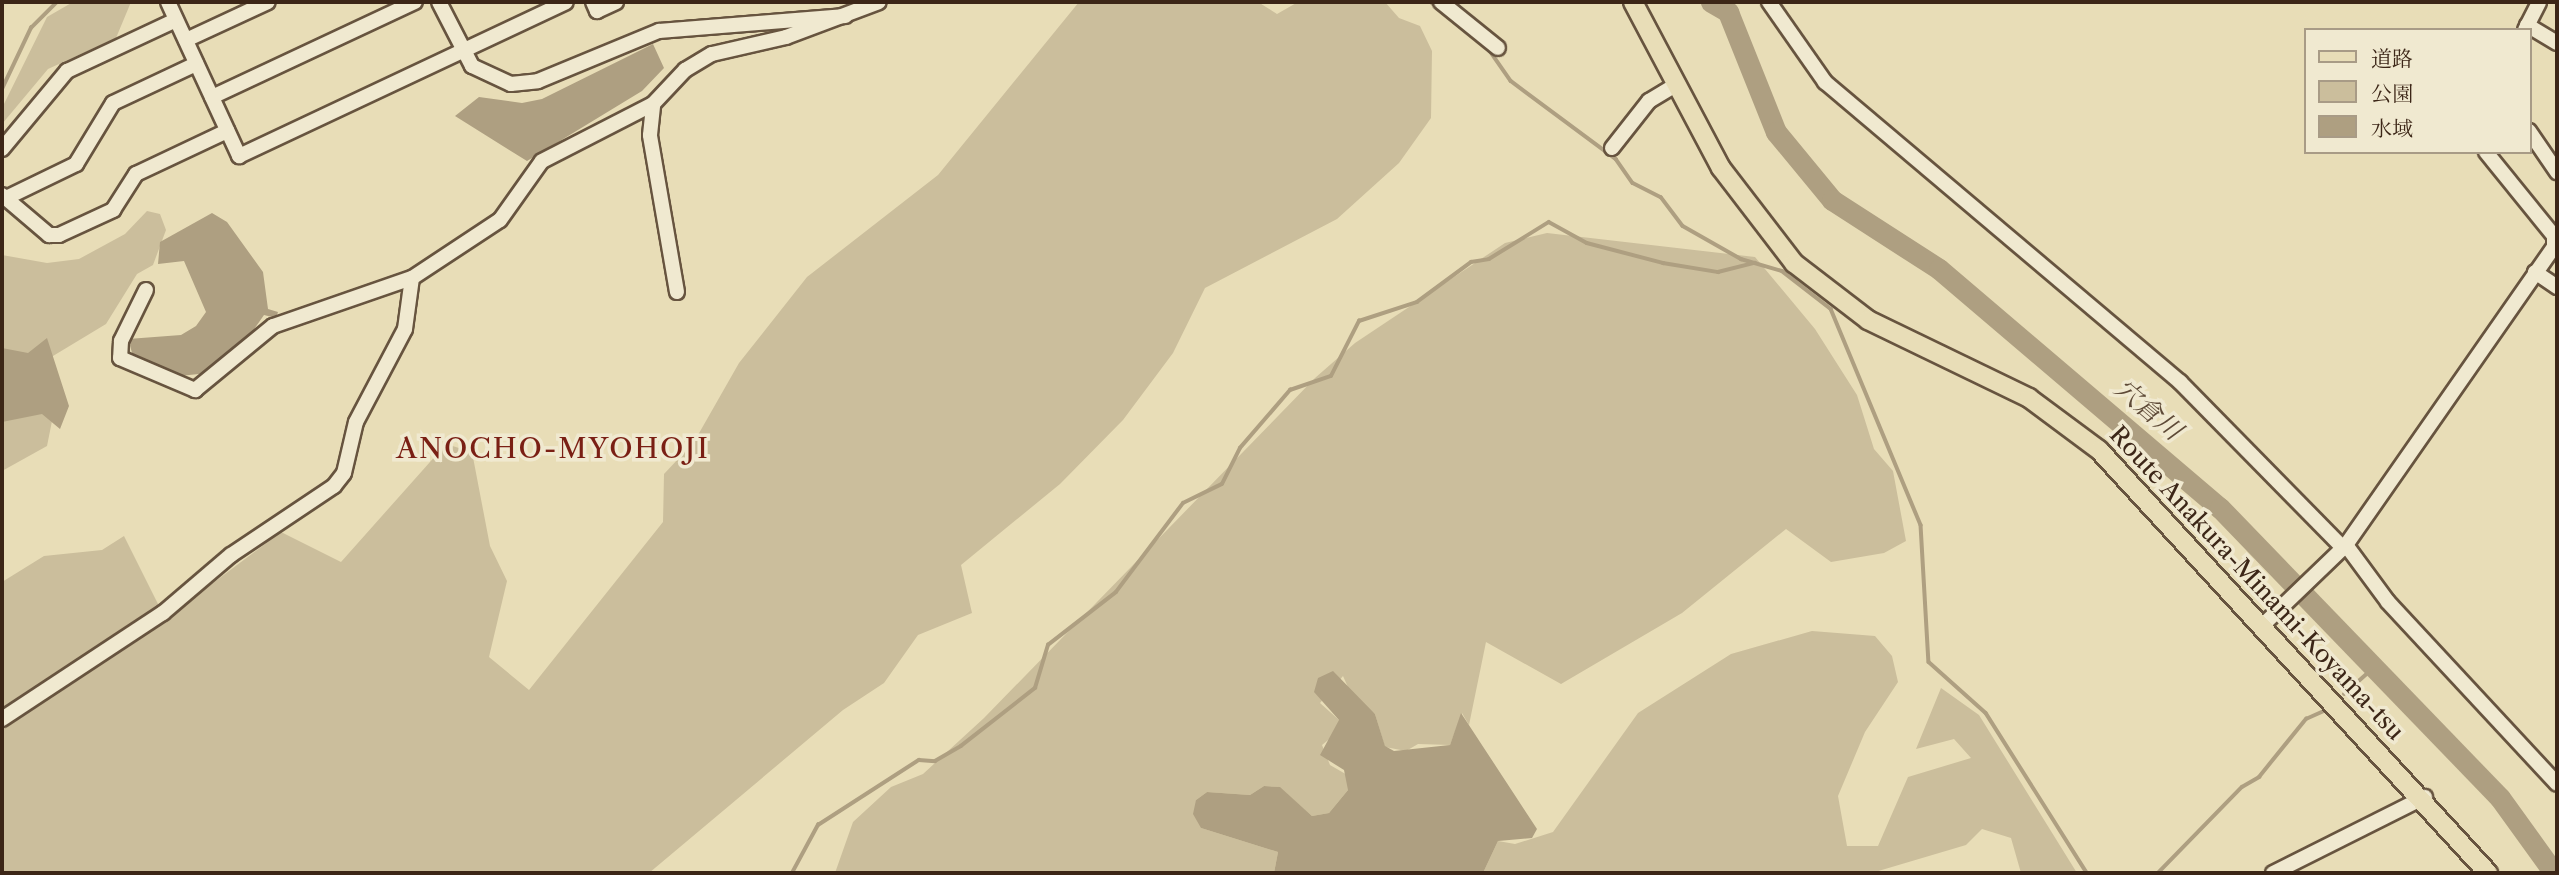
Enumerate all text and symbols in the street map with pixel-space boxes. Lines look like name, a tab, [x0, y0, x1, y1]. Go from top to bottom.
legend	[2304, 28, 2531, 154]
text: 道路	[2371, 46, 2413, 71]
text: 公園	[2371, 81, 2413, 106]
text: 水域	[2371, 116, 2413, 141]
water label: 穴倉川	[2108, 373, 2188, 447]
street label: Route Anakura-Minami-Koyama-tsu	[2103, 420, 2411, 746]
district label: ANOCHO-MYOHOJI	[398, 431, 708, 465]

